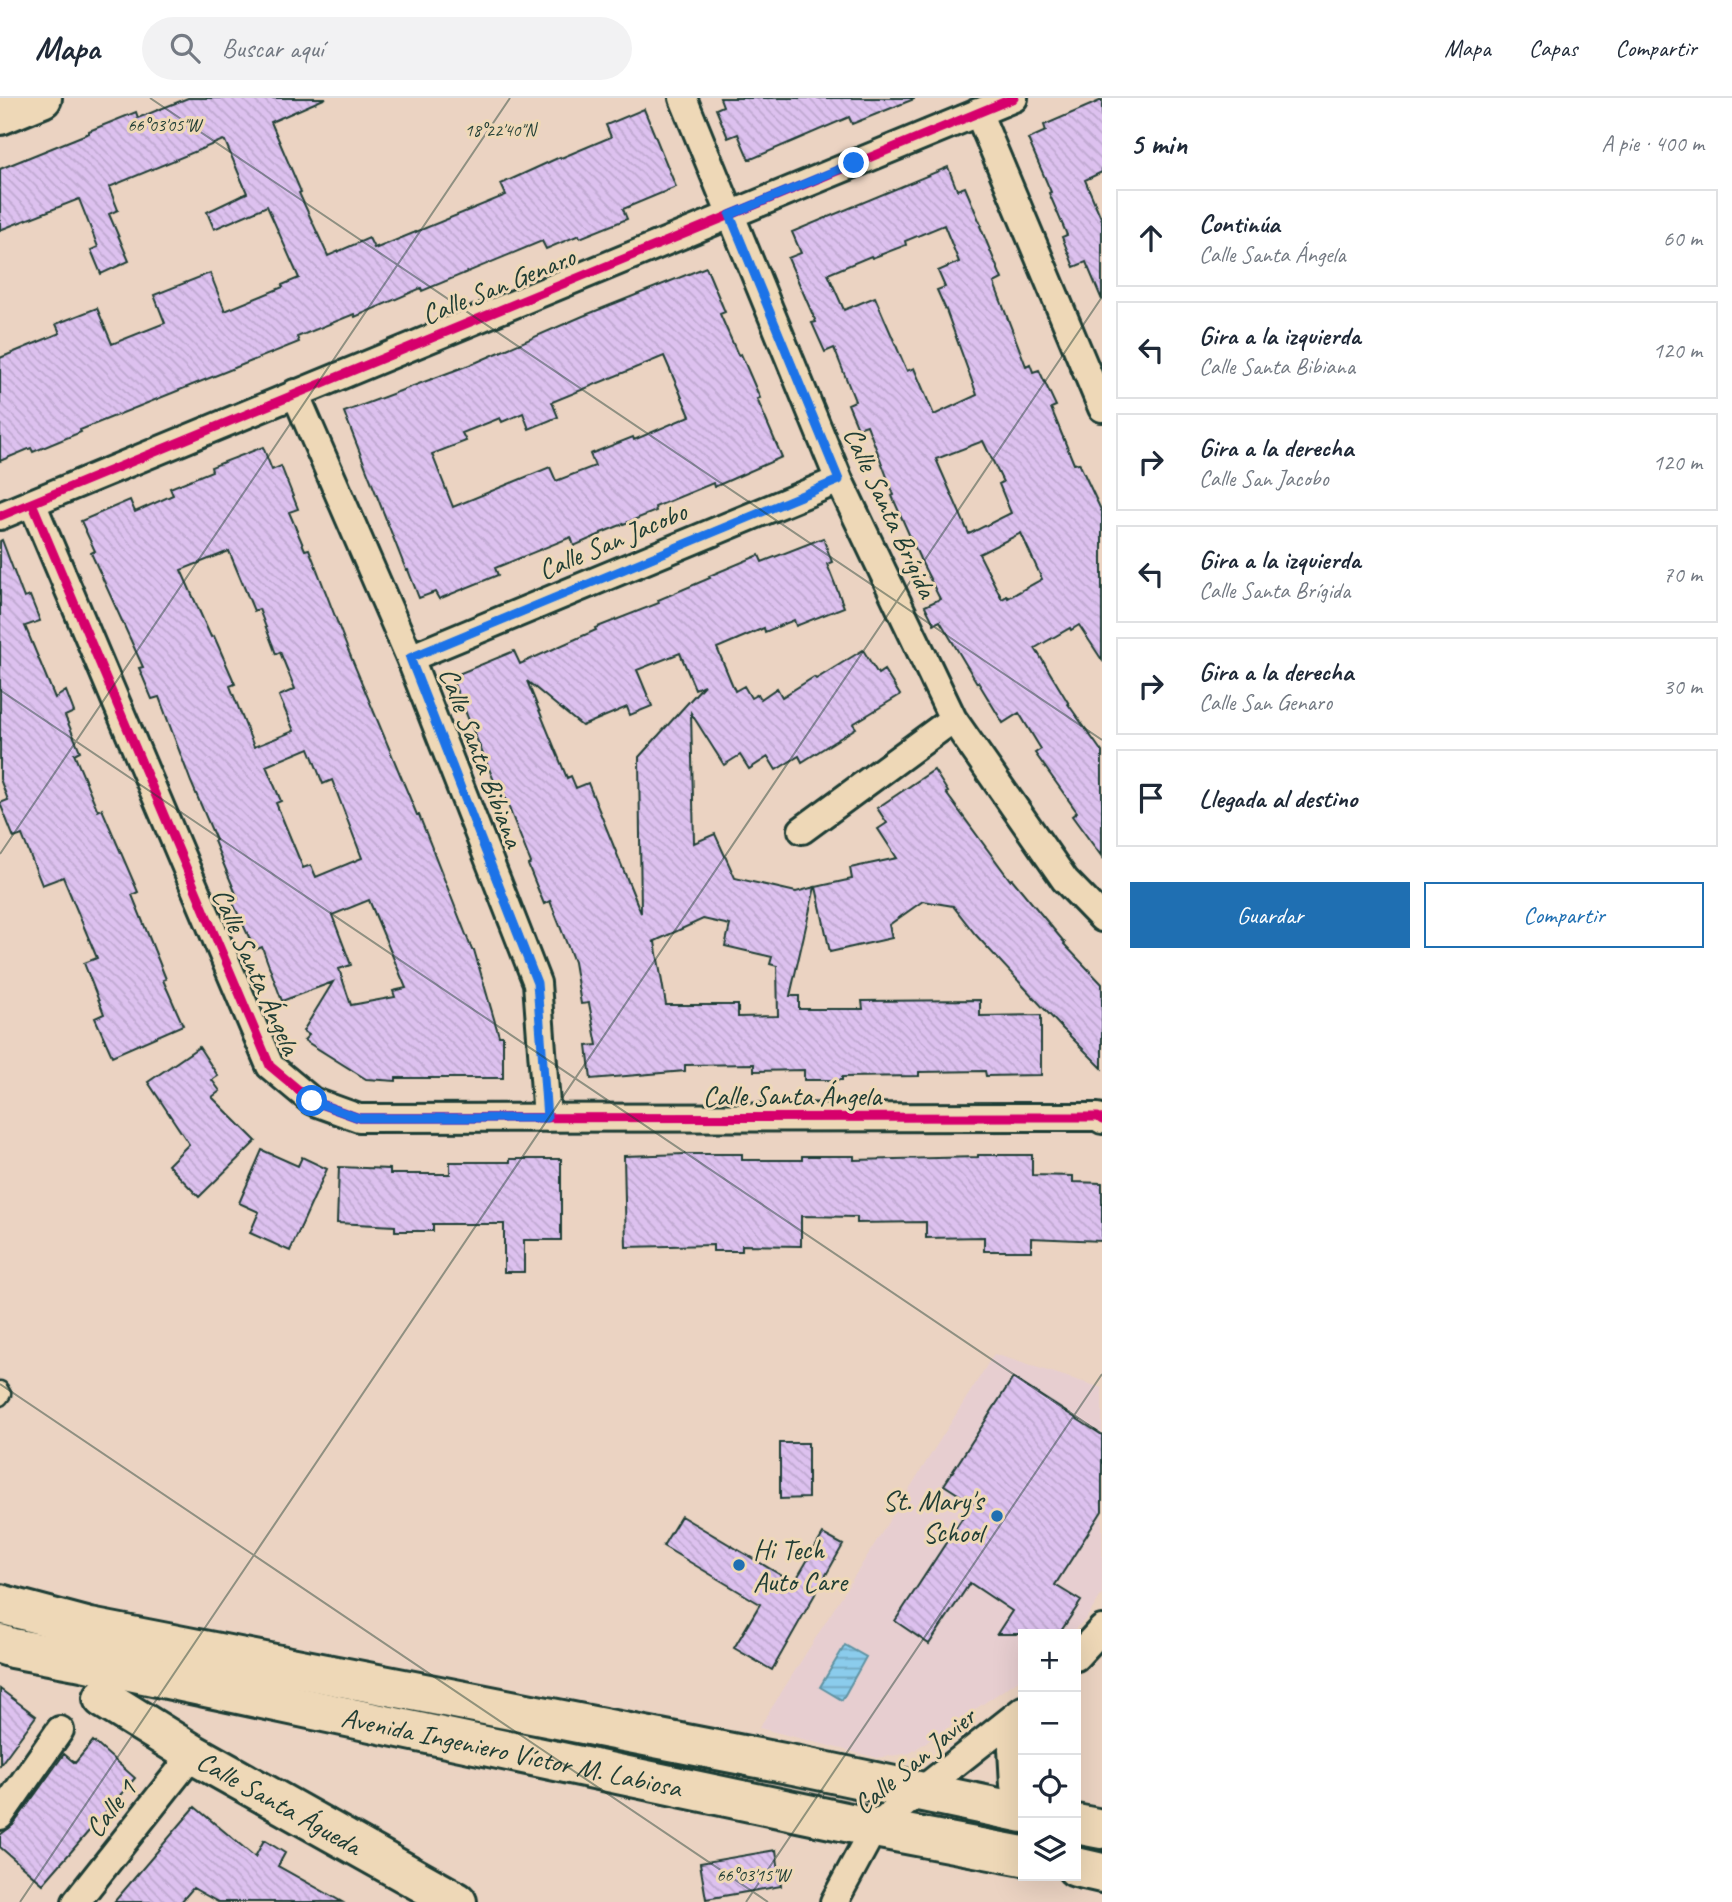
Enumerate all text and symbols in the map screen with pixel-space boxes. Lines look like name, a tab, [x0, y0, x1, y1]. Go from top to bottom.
search box	[142, 17, 632, 80]
text: Mapa	[35, 27, 100, 69]
icon: search	[166, 29, 204, 67]
text: Buscar aquí	[222, 32, 324, 65]
text: Mapa	[1444, 33, 1491, 63]
text: Capas	[1529, 33, 1577, 63]
text: Compartir	[1615, 33, 1697, 63]
text: 66°03'05"W	[127, 114, 204, 136]
text: 18°22'40"N	[465, 119, 539, 141]
text: 5 min	[1130, 125, 1187, 163]
text: A pie · 400 m	[1601, 129, 1704, 158]
route end	[838, 147, 869, 178]
text: Continúa	[1199, 207, 1280, 240]
icon: ahead	[1132, 219, 1170, 257]
text: 60 m	[1663, 224, 1702, 253]
street label: Calle San Genaro	[416, 238, 582, 332]
text: Calle Santa Ángela	[1199, 240, 1346, 269]
text: Gira a la izquierda	[1199, 319, 1360, 352]
icon: left	[1132, 331, 1170, 369]
text: 120 m	[1653, 336, 1702, 365]
text: Calle Santa Bibiana	[1199, 352, 1355, 381]
street label: Calle Santa Brígida	[836, 421, 946, 605]
text: Gira a la derecha	[1199, 431, 1353, 464]
icon: right	[1132, 443, 1170, 481]
text: 120 m	[1653, 448, 1702, 477]
text: Calle San Jacobo	[1199, 464, 1329, 493]
street label: Calle San Jacobo	[533, 493, 694, 587]
text: Gira a la izquierda	[1199, 543, 1360, 576]
icon: left	[1132, 555, 1170, 593]
text: 70 m	[1663, 560, 1702, 589]
text: Calle Santa Brígida	[1199, 576, 1350, 605]
text: Gira a la derecha	[1199, 655, 1353, 688]
street label: Calle Santa Bibiana	[431, 662, 533, 854]
icon: right	[1132, 667, 1170, 705]
text: 30 m	[1663, 672, 1702, 701]
text: Calle San Genaro	[1199, 688, 1332, 717]
icon: arrive	[1132, 779, 1170, 817]
text: Llegada al destino	[1199, 782, 1357, 815]
button: Guardar	[1130, 882, 1410, 948]
button: Compartir	[1424, 882, 1704, 948]
street label: Calle Santa Ángela	[204, 883, 310, 1061]
street label: Calle Santa Ángela	[703, 1078, 883, 1113]
route start	[296, 1085, 327, 1116]
place label: St. Mary's School	[882, 1483, 988, 1550]
marker: St. Mary's School	[989, 1508, 1005, 1524]
place label: Hi Tech Auto Care	[753, 1532, 849, 1599]
marker: Hi Tech Auto Care	[731, 1557, 747, 1573]
map controls	[1018, 1629, 1081, 1881]
button: +	[1018, 1629, 1081, 1692]
button: −	[1018, 1692, 1081, 1755]
street label: Calle San Javier	[846, 1698, 984, 1822]
street label: Avenida Ingeniero Víctor M. Labiosa	[338, 1699, 686, 1805]
street label: Calle Santa Águeda	[191, 1743, 370, 1864]
button: locate	[1018, 1755, 1081, 1818]
street label: Calle 1	[77, 1771, 145, 1844]
button: layers	[1018, 1818, 1081, 1881]
text: 66°03'15"W	[716, 1864, 793, 1886]

